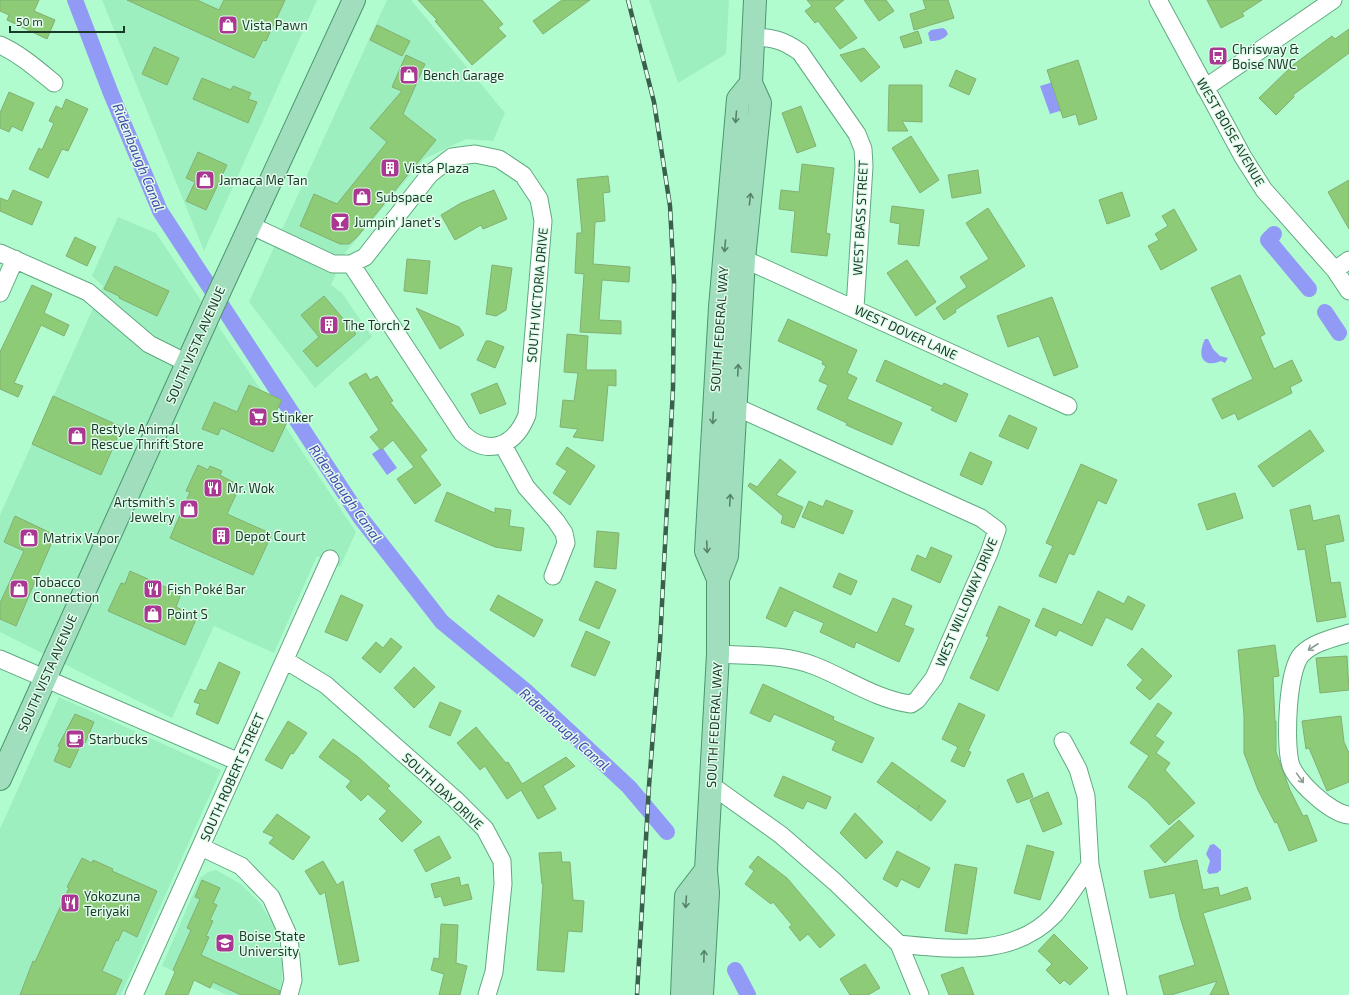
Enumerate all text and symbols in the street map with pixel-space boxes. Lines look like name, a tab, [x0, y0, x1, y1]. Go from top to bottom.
scale bar	[10, 8, 124, 34]
text: 50 m	[16, 14, 43, 28]
shop icon: Vista Pawn	[217, 14, 239, 36]
place label: Vista Pawn	[242, 17, 308, 33]
place label: Chrisway & Boise NWC	[1232, 41, 1299, 72]
bus stop icon: Chrisway & Boise NWC	[1207, 45, 1229, 67]
shop icon: Bench Garage	[398, 64, 420, 86]
place label: Bench Garage	[423, 67, 504, 83]
street label: WEST BOISE AVENUE	[1193, 75, 1269, 189]
water label: Ridenbaugh Canal	[110, 100, 168, 214]
one-way arrow	[732, 110, 740, 123]
building icon: Vista Plaza	[379, 157, 401, 179]
street label: WEST BASS STREET	[849, 159, 871, 276]
place label: Vista Plaza	[404, 160, 469, 176]
shop icon: Jamaca Me Tan	[194, 169, 216, 191]
place label: Jamaca Me Tan	[219, 172, 307, 188]
shop icon: Subspace	[351, 186, 373, 208]
place label: Subspace	[376, 189, 433, 205]
one-way arrow	[747, 193, 754, 206]
bar icon: Jumpin' Janet's	[329, 211, 351, 233]
place label: Jumpin' Janet's	[354, 214, 441, 230]
street label: SOUTH VICTORIA DRIVE	[523, 227, 551, 363]
one-way arrow	[721, 239, 728, 252]
street label: SOUTH FEDERAL WAY	[707, 265, 731, 392]
street label: SOUTH VISTA AVENUE	[162, 284, 228, 406]
street label: WEST DOVER LANE	[852, 301, 960, 363]
building icon: The Torch 2	[318, 314, 340, 336]
place label: The Torch 2	[343, 317, 410, 333]
one-way arrow	[734, 364, 741, 377]
supermarket icon: Stinker	[247, 406, 269, 428]
place label: Stinker	[272, 409, 314, 425]
one-way arrow	[710, 411, 717, 424]
place label: Restyle Animal Rescue Thrift Store	[91, 421, 204, 452]
shop icon: Restyle Animal Rescue Thrift Store	[66, 425, 88, 447]
water label: Ridenbaugh Canal	[306, 441, 386, 545]
restaurant icon: Mr. Wok	[202, 477, 224, 499]
place label: Mr. Wok	[227, 480, 275, 496]
place label: Artsmith's Jewelry	[114, 494, 175, 525]
one-way arrow	[727, 494, 734, 507]
shop icon: Artsmith's Jewelry	[178, 498, 200, 520]
building icon: Depot Court	[210, 525, 232, 547]
shop icon: Matrix Vapor	[18, 527, 40, 549]
place label: Depot Court	[235, 528, 306, 544]
place label: Matrix Vapor	[43, 530, 119, 546]
street label: WEST WILLOWAY DRIVE	[931, 535, 1001, 669]
one-way arrow	[703, 541, 710, 554]
place label: Tobacco Connection	[33, 574, 99, 605]
shop icon: Tobacco Connection	[8, 578, 30, 600]
restaurant icon: Fish Poké Bar	[142, 578, 164, 600]
place label: Fish Poké Bar	[167, 581, 246, 597]
shop icon: Point S	[142, 603, 164, 625]
place label: Point S	[167, 606, 208, 622]
street label: SOUTH VISTA AVENUE	[14, 612, 80, 734]
one-way arrow	[1308, 643, 1319, 651]
street label: SOUTH FEDERAL WAY	[703, 661, 725, 788]
water label: Ridenbaugh Canal	[517, 684, 613, 774]
street label: SOUTH ROBERT STREET	[196, 710, 268, 844]
cafe icon: Starbucks	[64, 728, 86, 750]
place label: Starbucks	[89, 731, 148, 747]
street label: SOUTH DAY DRIVE	[399, 749, 487, 833]
one-way arrow	[1296, 772, 1304, 783]
place label: Yokozuna Teriyaki	[84, 888, 140, 919]
restaurant icon: Yokozuna Teriyaki	[59, 892, 81, 914]
one-way arrow	[682, 896, 689, 909]
place label: Boise State University	[239, 928, 305, 959]
school or university icon: Boise State University	[214, 932, 236, 954]
one-way arrow	[700, 950, 708, 963]

